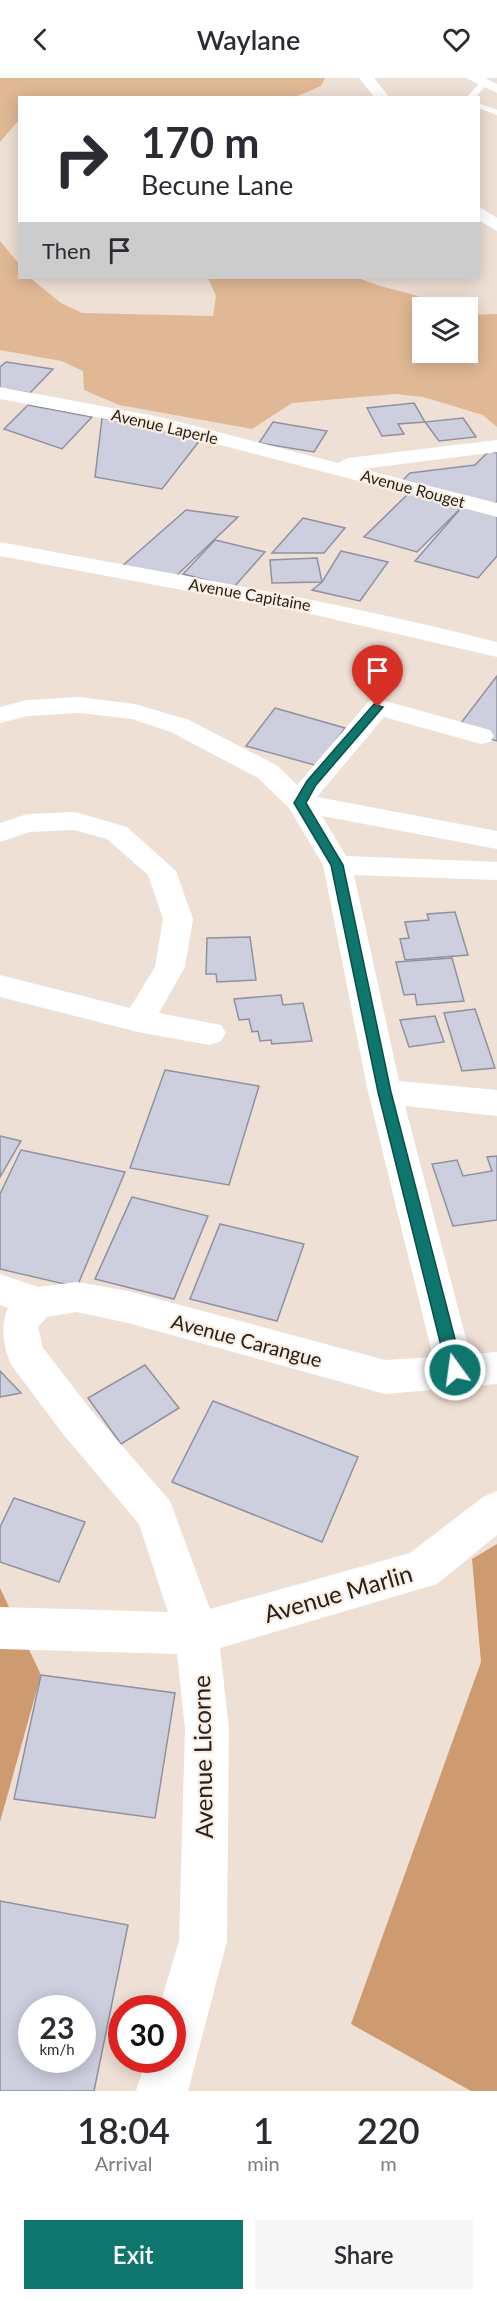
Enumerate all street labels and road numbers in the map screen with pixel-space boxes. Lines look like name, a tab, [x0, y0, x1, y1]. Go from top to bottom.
street label: Avenue Laperle	[110, 405, 220, 447]
street label: Avenue Rouget	[359, 465, 467, 511]
street label: Avenue Capitaine	[188, 574, 312, 614]
street label: Avenue Carangue	[169, 1308, 325, 1372]
street label: Avenue Marlin	[260, 1558, 416, 1628]
street label: Avenue Licorne	[186, 1675, 218, 1839]

